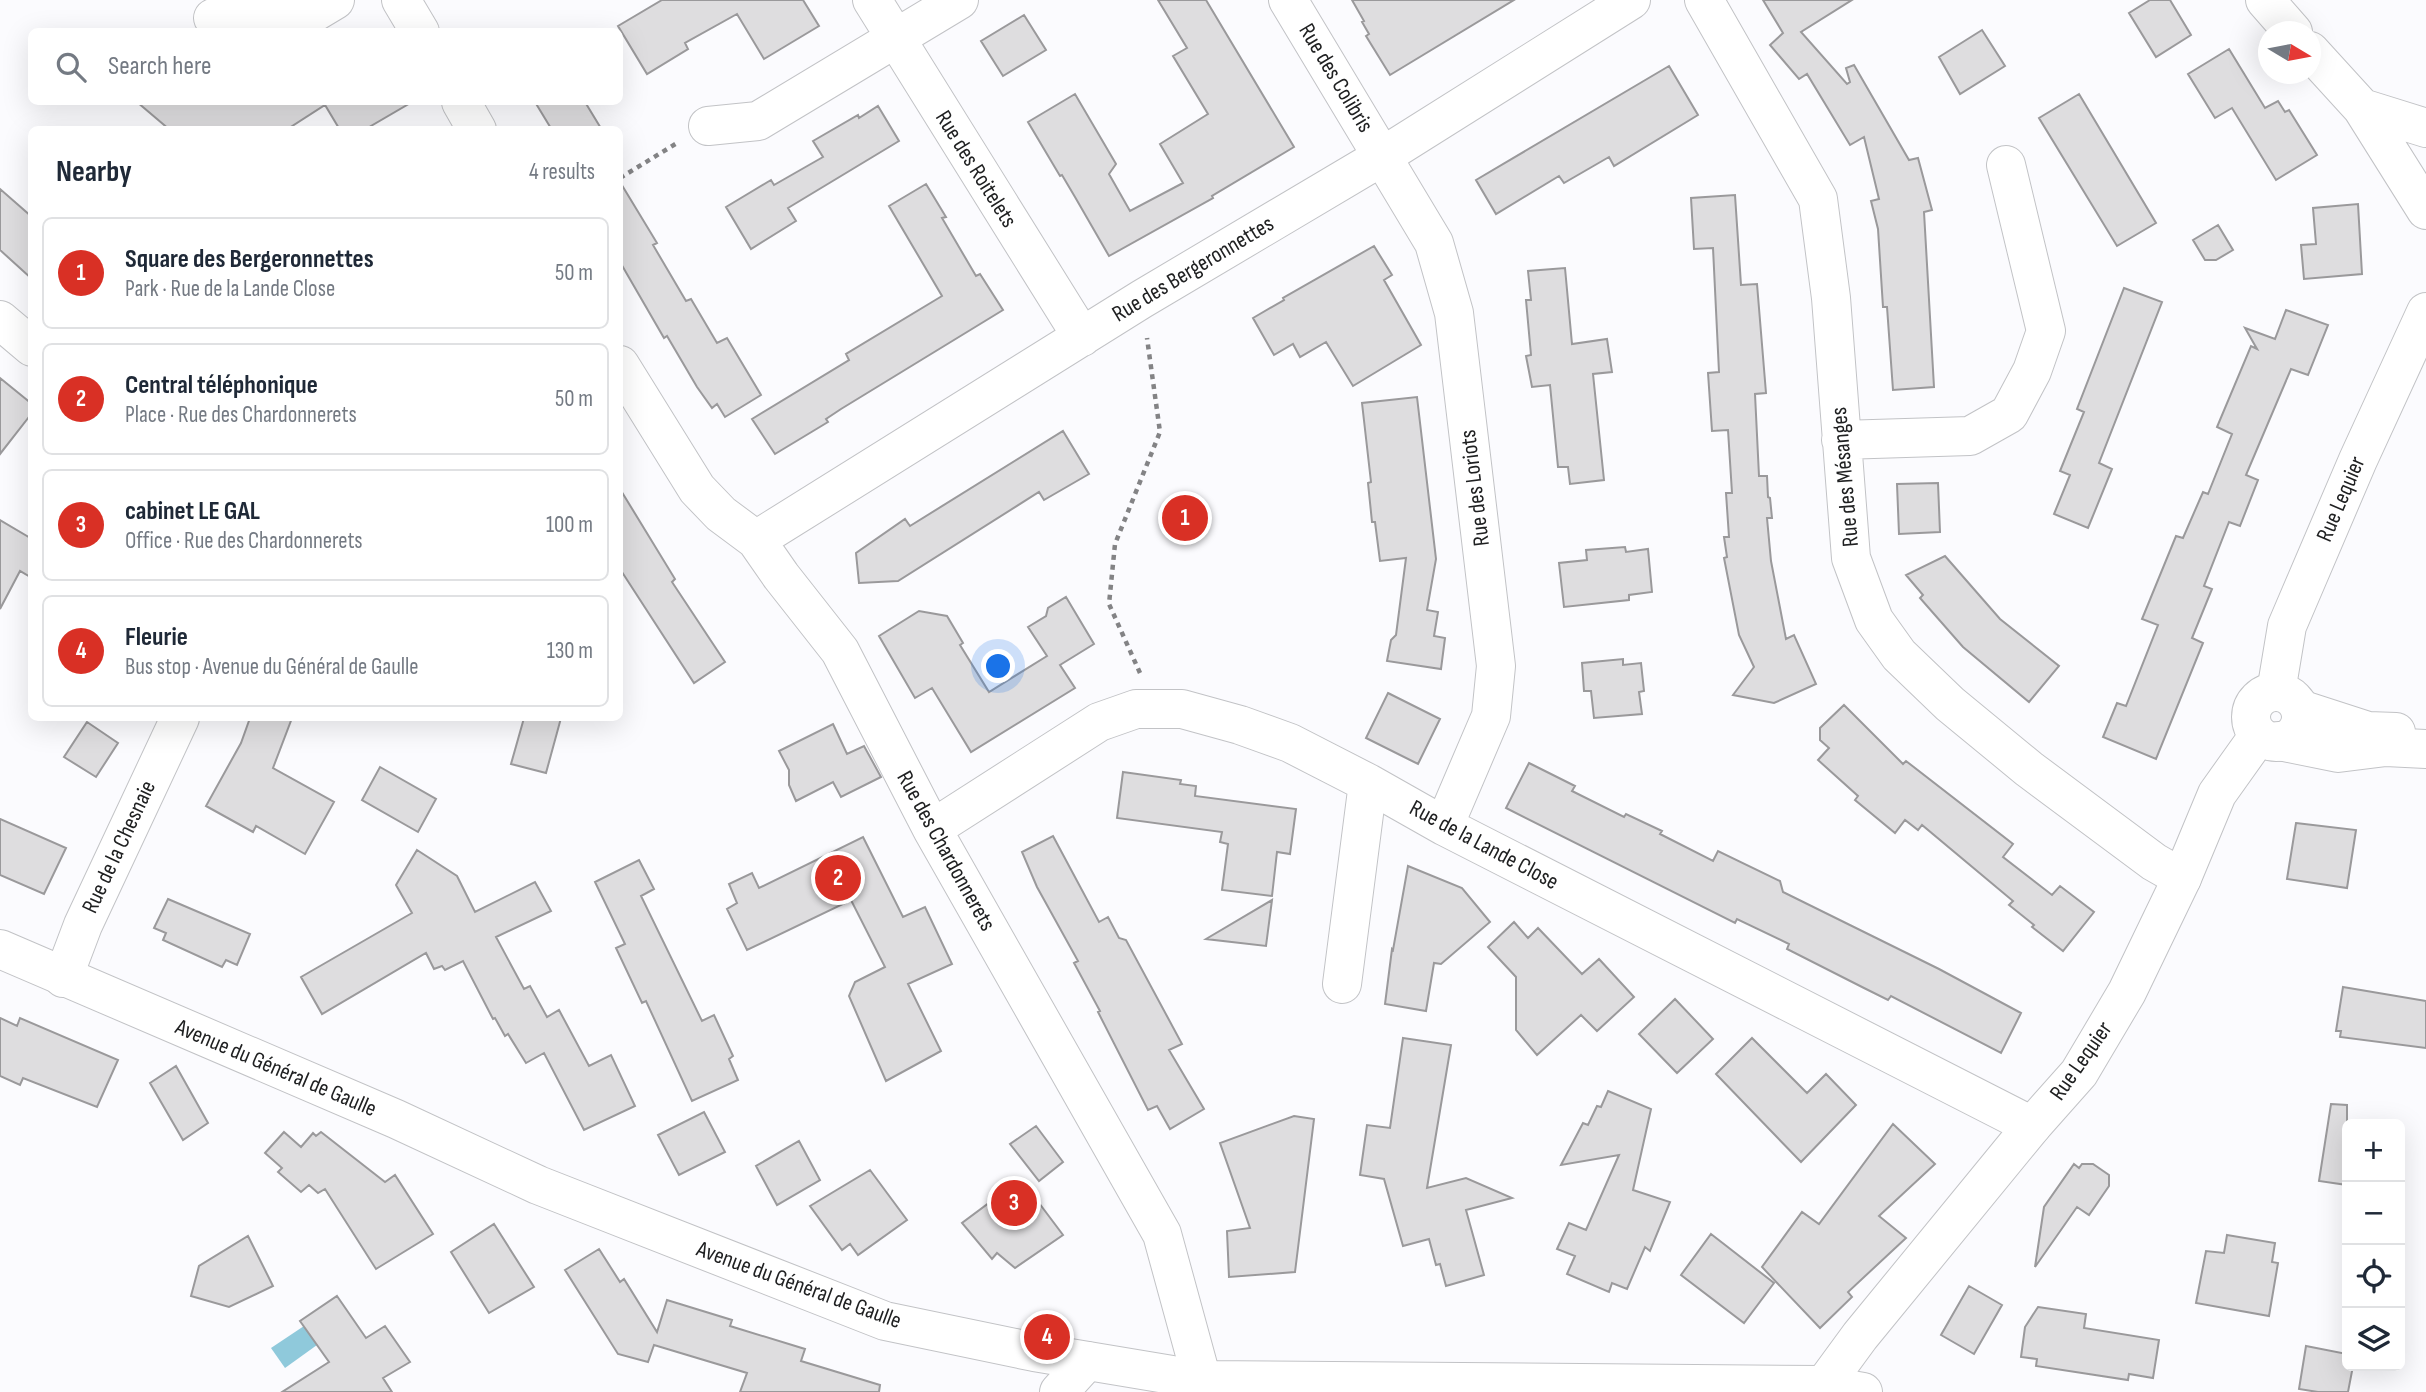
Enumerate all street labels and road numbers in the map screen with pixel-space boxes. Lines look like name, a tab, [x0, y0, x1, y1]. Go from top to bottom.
street label: Rue des Colibris	[1293, 18, 1379, 138]
street label: Rue des Roitelets	[929, 105, 1023, 233]
street label: Rue des Bergeronnettes	[1107, 210, 1279, 328]
street label: Rue des Mésanges	[1825, 406, 1865, 548]
street label: Rue des Loriots	[1454, 428, 1496, 548]
street label: Rue Lequier	[2311, 452, 2372, 546]
street label: Rue des Chardonnerets	[890, 766, 1002, 936]
street label: Rue de la Chesnaie	[76, 776, 162, 918]
street label: Rue de la Lande Close	[1405, 794, 1563, 896]
street label: Avenue du Général de Gaulle	[170, 1013, 381, 1123]
street label: Rue Lequier	[2044, 1016, 2118, 1106]
street label: Avenue du Général de Gaulle	[692, 1235, 905, 1335]

